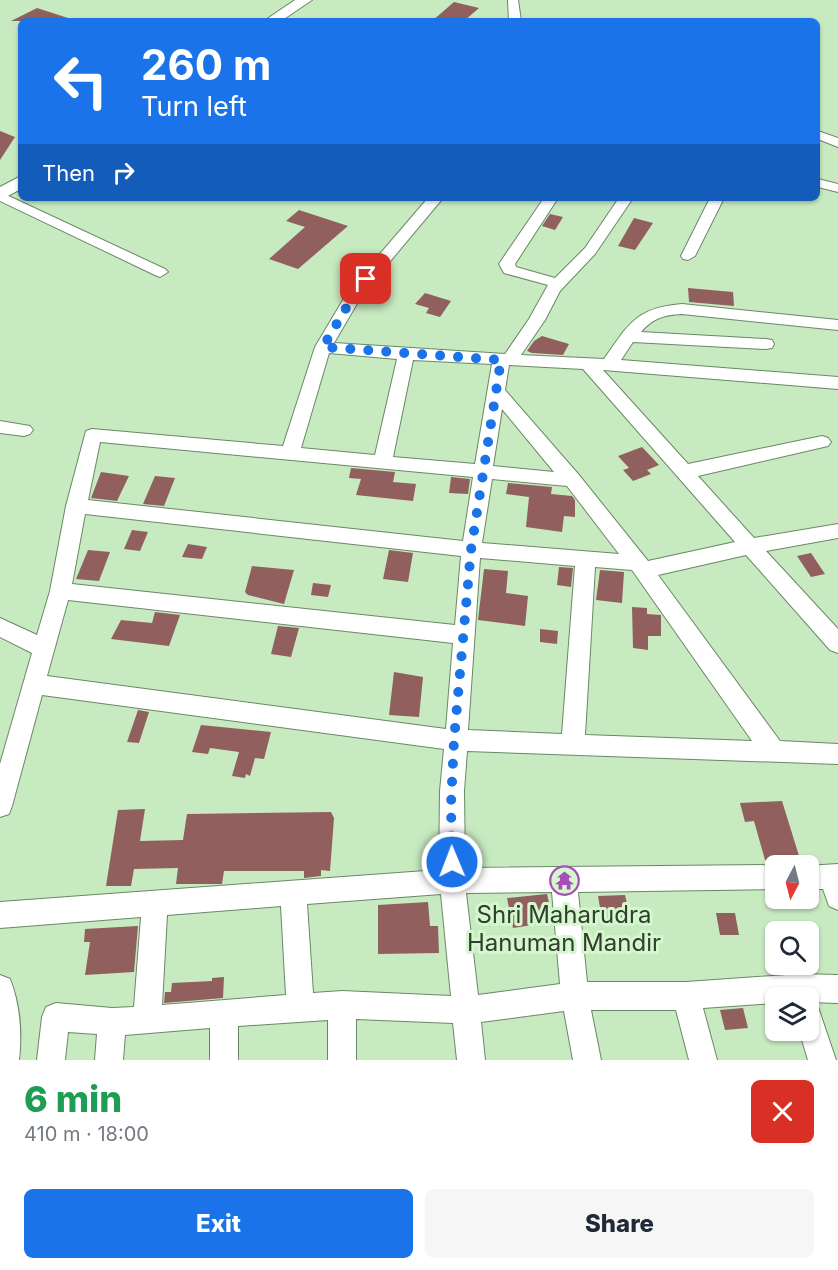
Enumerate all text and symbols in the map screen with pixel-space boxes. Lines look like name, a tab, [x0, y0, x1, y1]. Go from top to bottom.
text: 260 m	[141, 39, 271, 90]
icon: left	[42, 42, 120, 120]
text: Turn left	[141, 90, 247, 123]
icon: right	[107, 156, 140, 189]
text: Then	[42, 160, 95, 186]
pin	[340, 253, 391, 304]
icon: arrive	[349, 262, 382, 295]
position arrow	[420, 830, 484, 894]
north arrow	[765, 855, 819, 909]
map controls	[765, 855, 819, 1041]
temple icon: Shri Maharudra Hanuman Mandir	[548, 865, 580, 897]
place label: Shri Maharudra Hanuman Mandir	[467, 900, 661, 957]
button: search	[765, 921, 819, 975]
button: layers	[765, 987, 819, 1041]
text: 6 min	[24, 1077, 122, 1121]
button: close	[751, 1080, 814, 1143]
text: 410 m · 18:00	[24, 1122, 149, 1146]
button: Exit	[24, 1189, 413, 1258]
button: Share	[425, 1189, 814, 1258]

